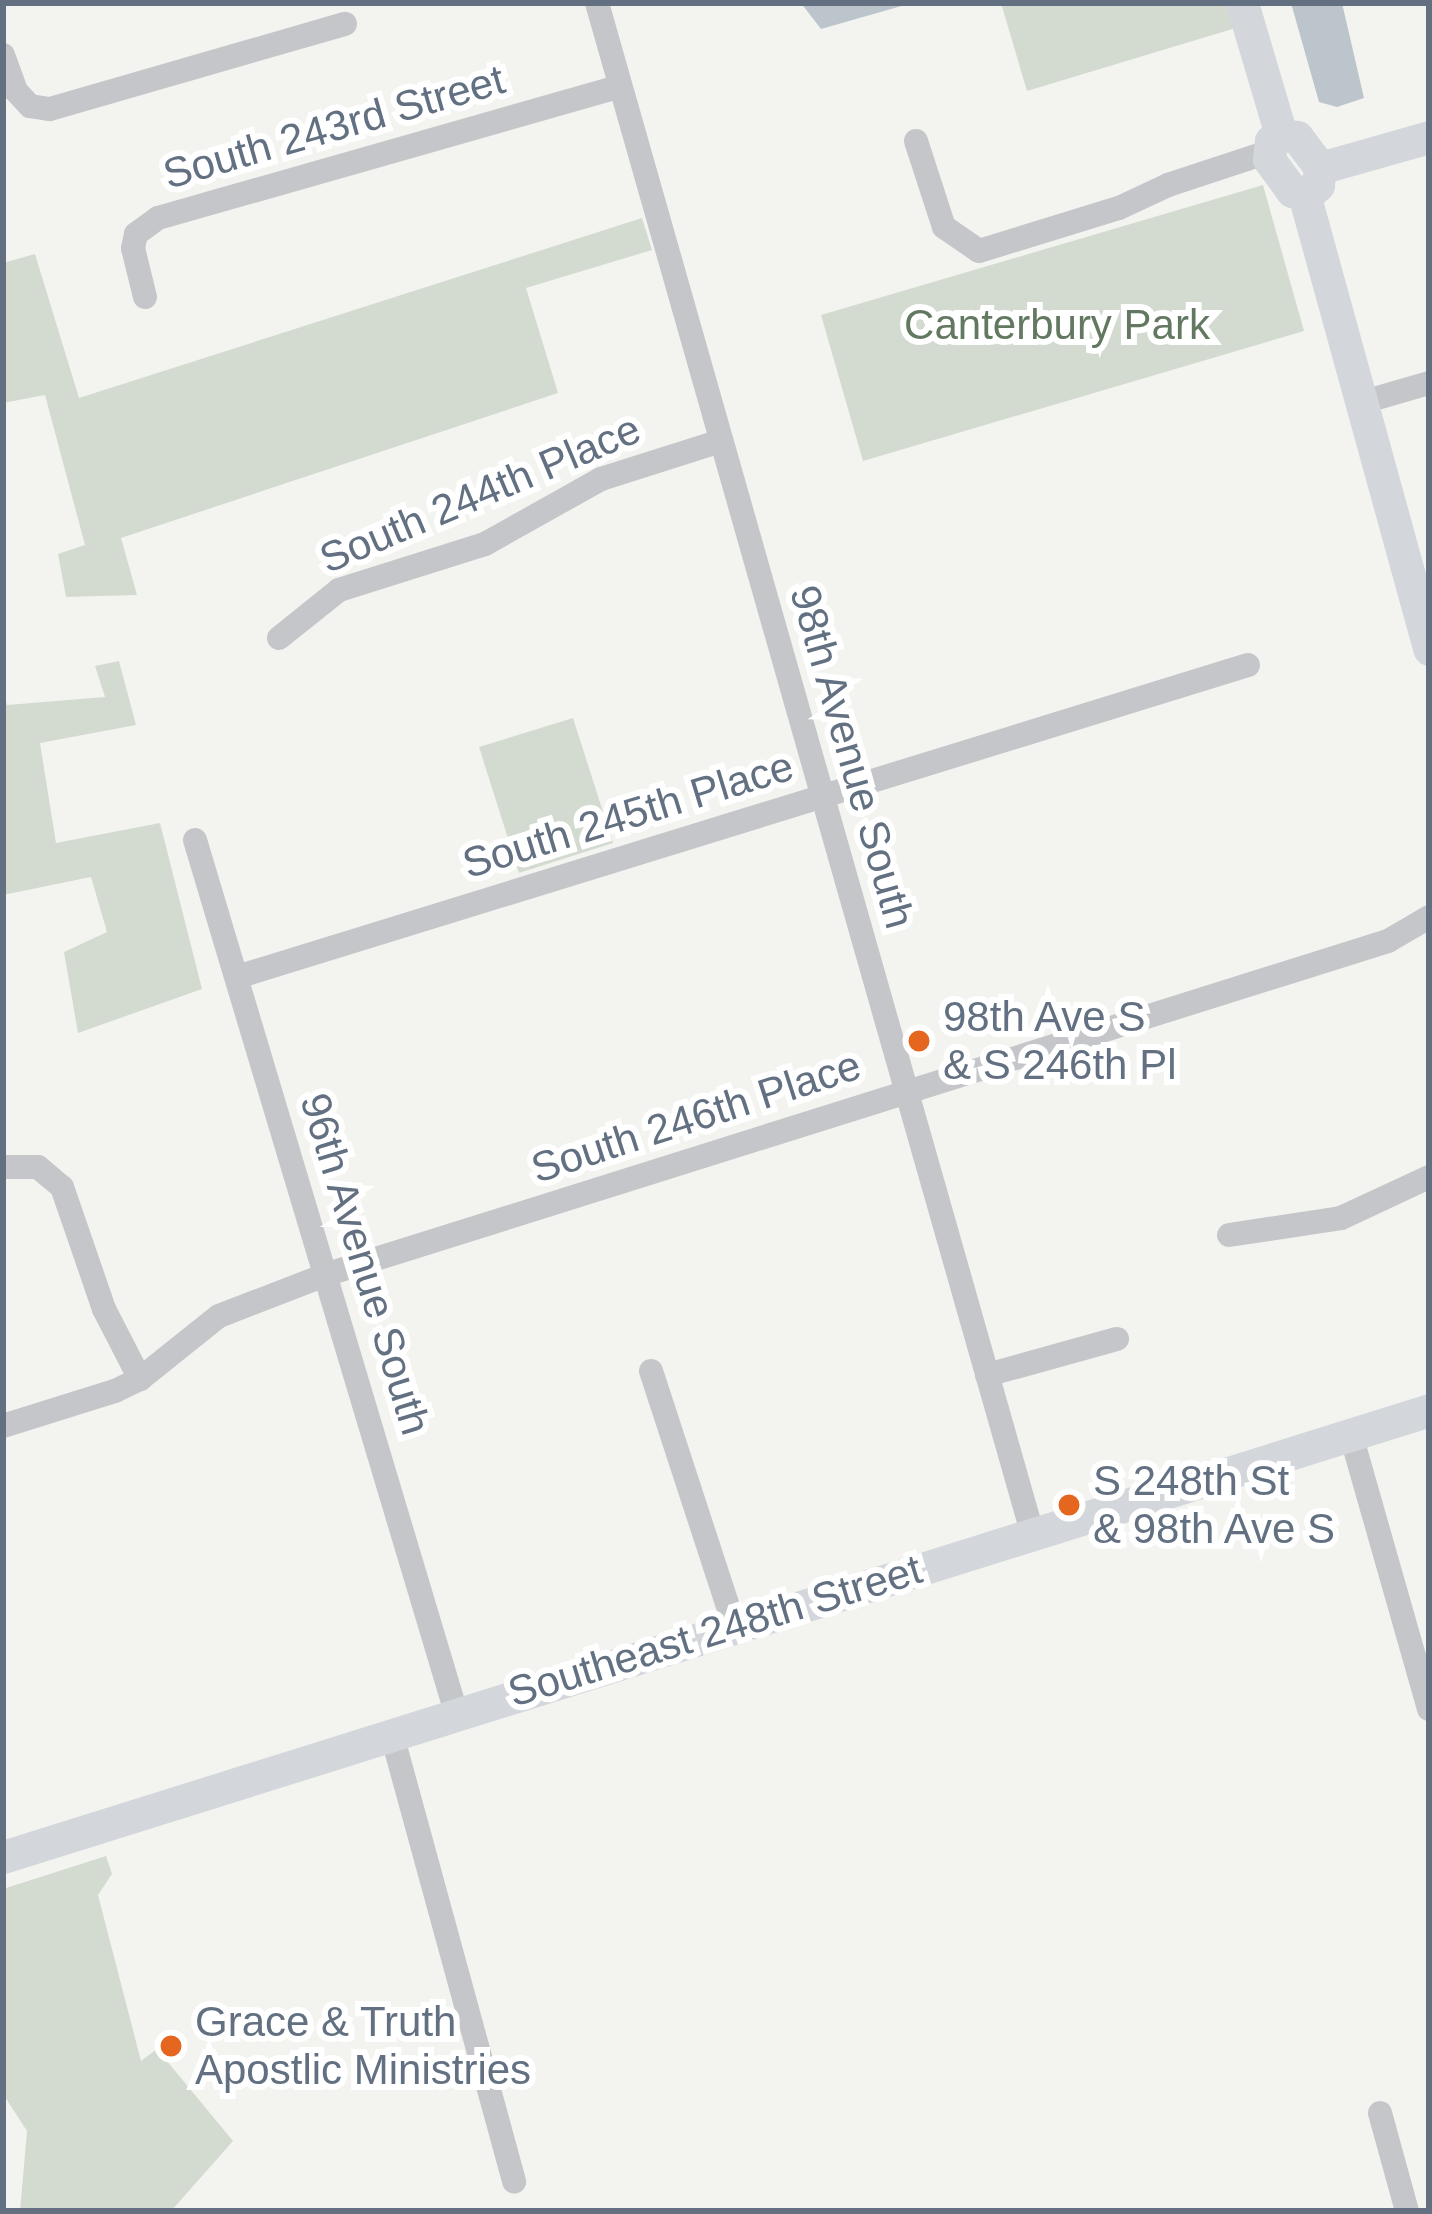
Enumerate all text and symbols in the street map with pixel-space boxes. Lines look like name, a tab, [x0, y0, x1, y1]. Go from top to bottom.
street label: South 243rd Street	[158, 54, 510, 200]
park label: Canterbury Park	[904, 300, 1210, 350]
street label: South 244th Place	[312, 404, 648, 584]
street label: 98th Avenue South	[779, 579, 925, 935]
street label: South 245th Place	[457, 741, 799, 889]
place label: 98th Ave S & S 246th Pl	[943, 992, 1176, 1090]
marker: 98th Ave S & S 246th Pl	[906, 1028, 932, 1054]
street label: South 246th Place	[525, 1040, 867, 1194]
street label: 96th Avenue South	[289, 1086, 441, 1442]
place label: S 248th St & 98th Ave S	[1093, 1456, 1337, 1555]
marker: S 248th St & 98th Ave S	[1056, 1492, 1082, 1518]
street label: Southeast 248th Street	[502, 1544, 928, 1718]
place label: Grace & Truth Apostlic Ministries	[195, 1997, 531, 2096]
marker: Grace & Truth Apostlic Ministries	[158, 2033, 184, 2059]

